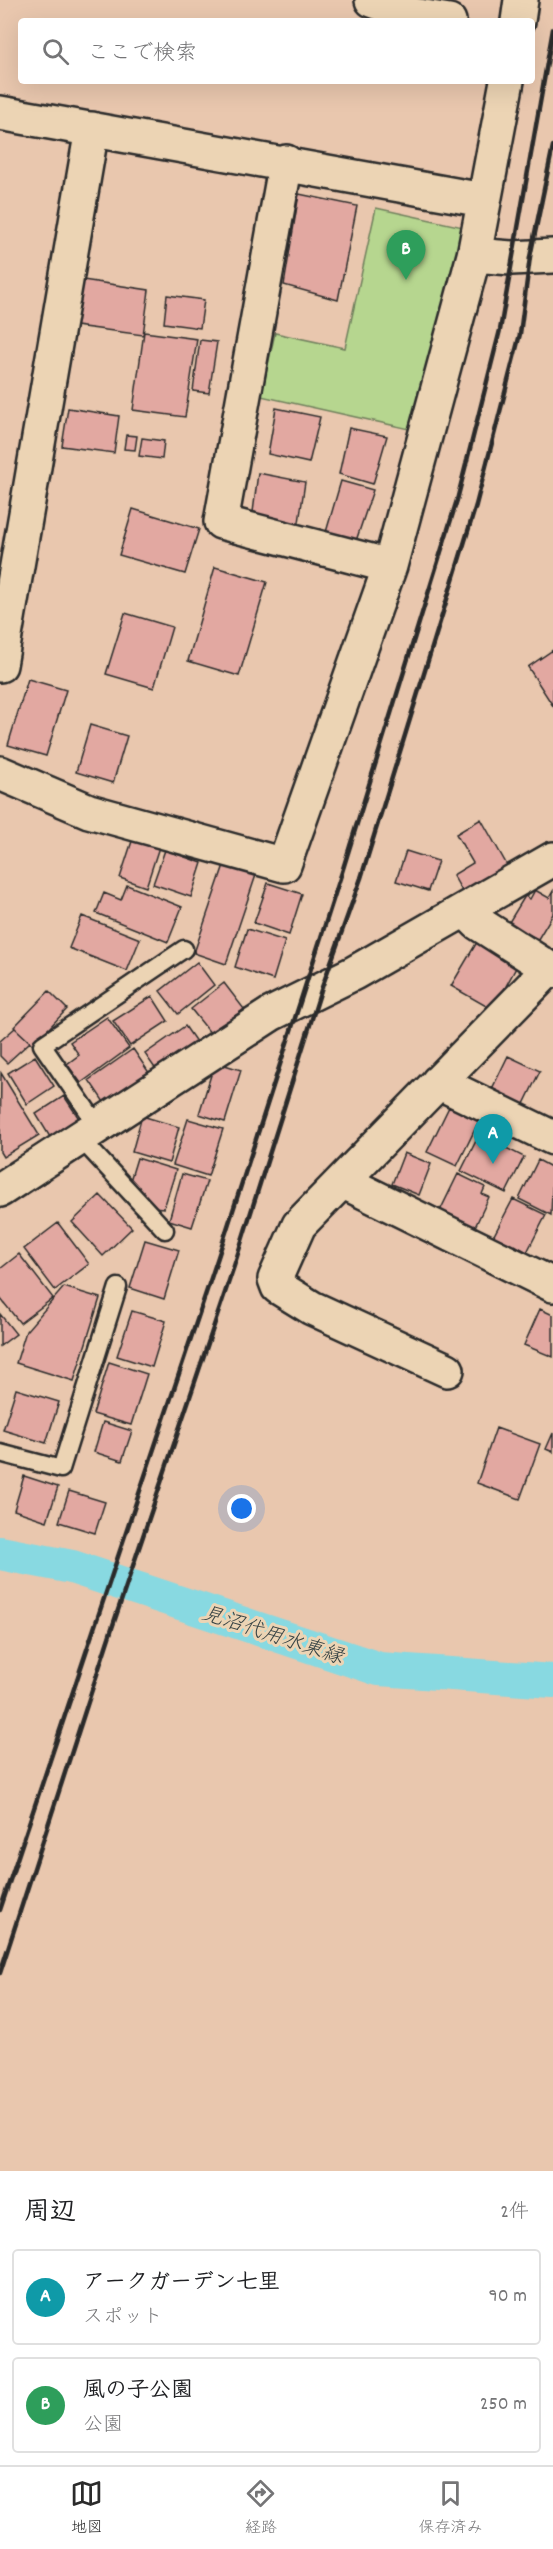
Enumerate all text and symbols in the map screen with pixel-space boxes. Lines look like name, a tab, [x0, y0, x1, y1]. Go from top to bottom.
search box	[18, 18, 535, 84]
icon: search	[39, 35, 72, 68]
text: ここで検索	[87, 39, 197, 70]
pin: B	[386, 230, 426, 280]
pin: A	[474, 1114, 512, 1164]
your location	[227, 1494, 256, 1523]
water label: 見沼代用水東縁	[198, 1600, 349, 1674]
text: 周辺	[24, 2195, 76, 2232]
text: 2件	[500, 2199, 529, 2227]
text: アークガーデン七里	[83, 2268, 280, 2299]
text: A	[40, 2283, 51, 2311]
text: 90 m	[489, 2283, 527, 2311]
text: スポット	[83, 2304, 163, 2332]
text: 風の子公園	[83, 2376, 193, 2407]
text: B	[41, 2391, 50, 2419]
text: 250 m	[480, 2391, 527, 2419]
text: 公園	[83, 2412, 123, 2440]
tab: 地図	[70, 2477, 103, 2540]
tab: 経路	[244, 2477, 277, 2540]
tab: 保存済み	[418, 2477, 482, 2540]

